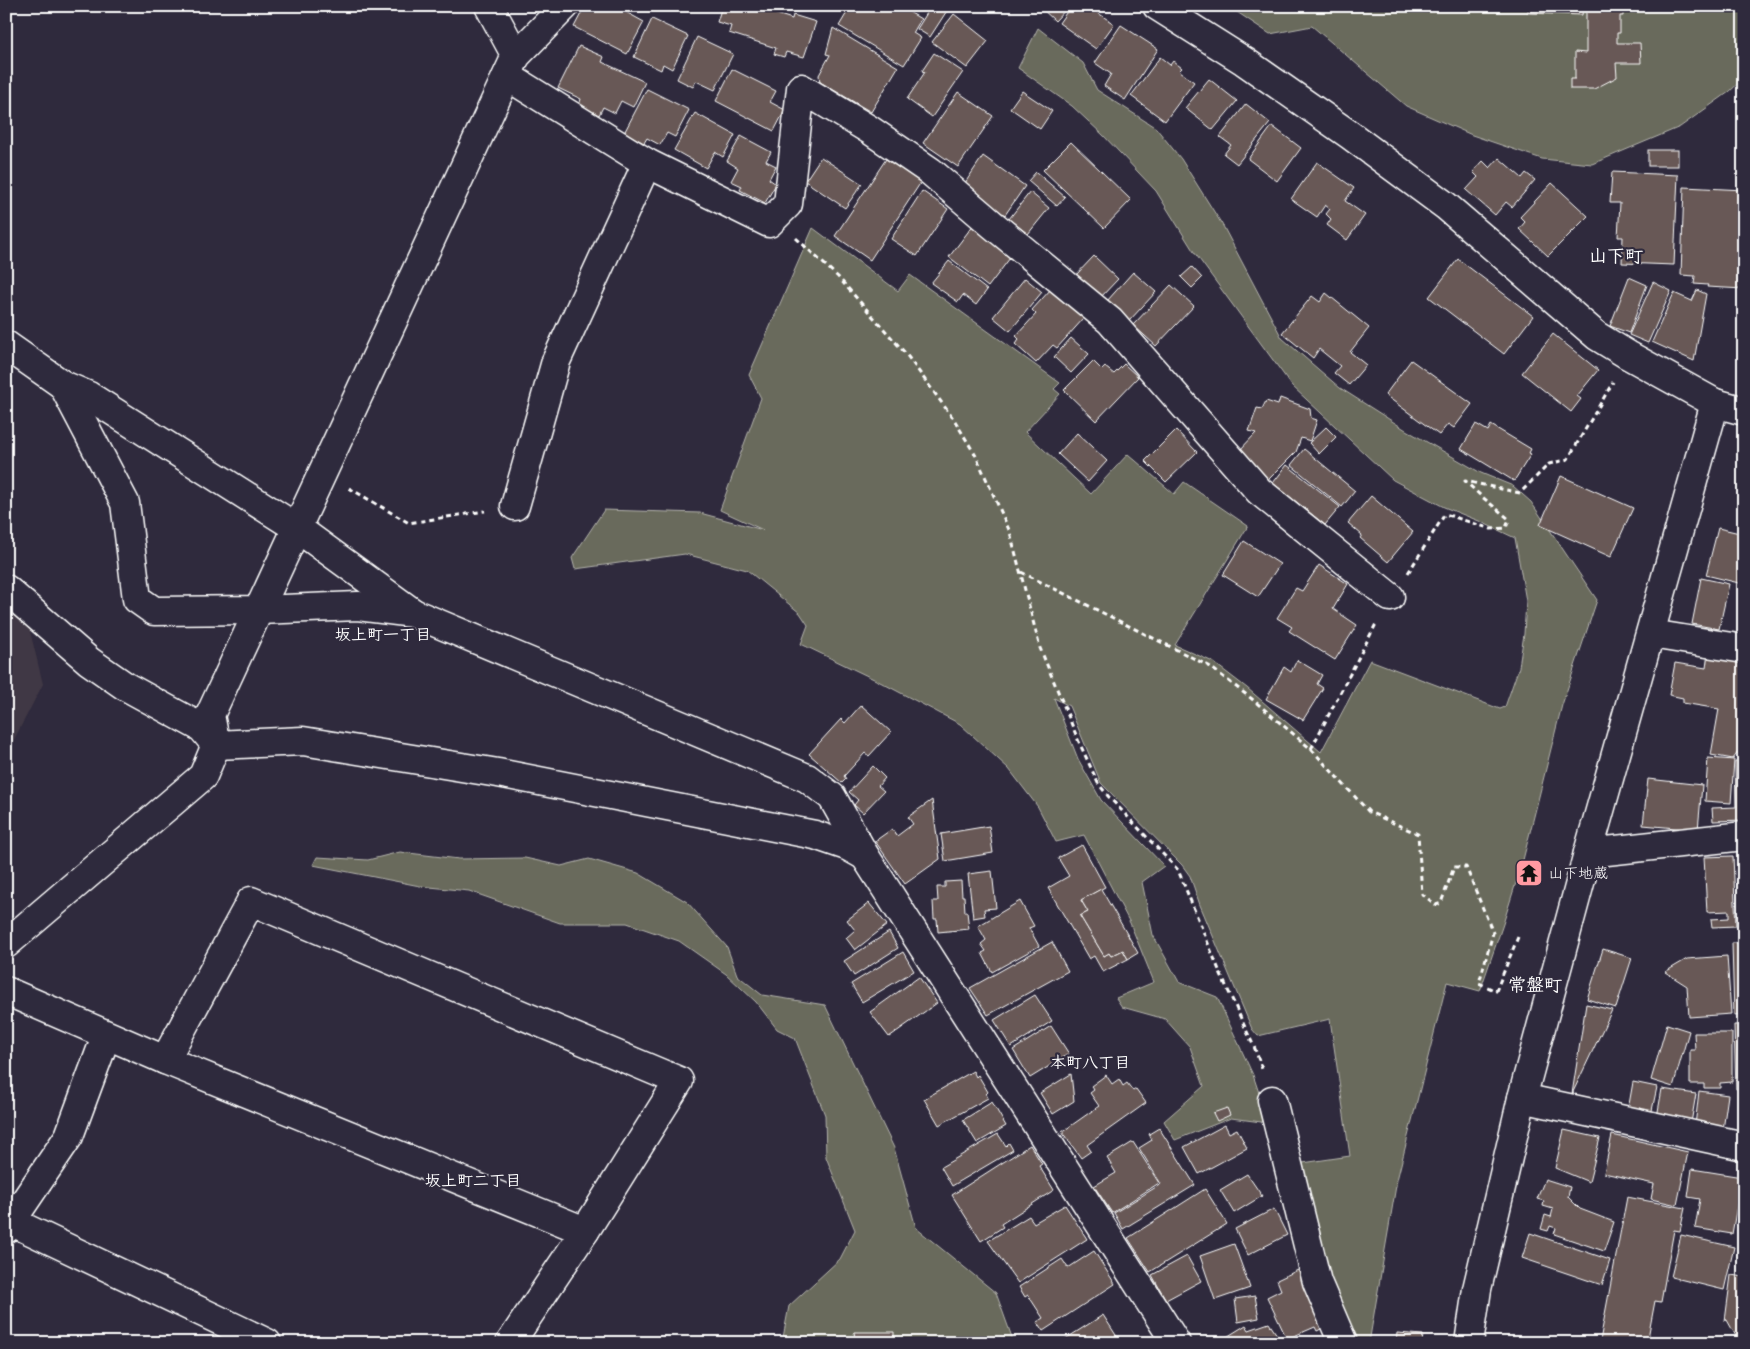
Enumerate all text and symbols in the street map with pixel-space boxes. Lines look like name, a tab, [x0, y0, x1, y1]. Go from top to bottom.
district label: 山下町	[1589, 247, 1643, 269]
district label: 坂上町一丁目	[335, 627, 431, 647]
temple icon: 山下地蔵	[1514, 858, 1544, 888]
place label: 山下地蔵	[1548, 865, 1608, 884]
district label: 常盤町	[1508, 975, 1562, 998]
district label: 本町八丁目	[1050, 1054, 1130, 1075]
district label: 坂上町二丁目	[425, 1173, 521, 1193]

